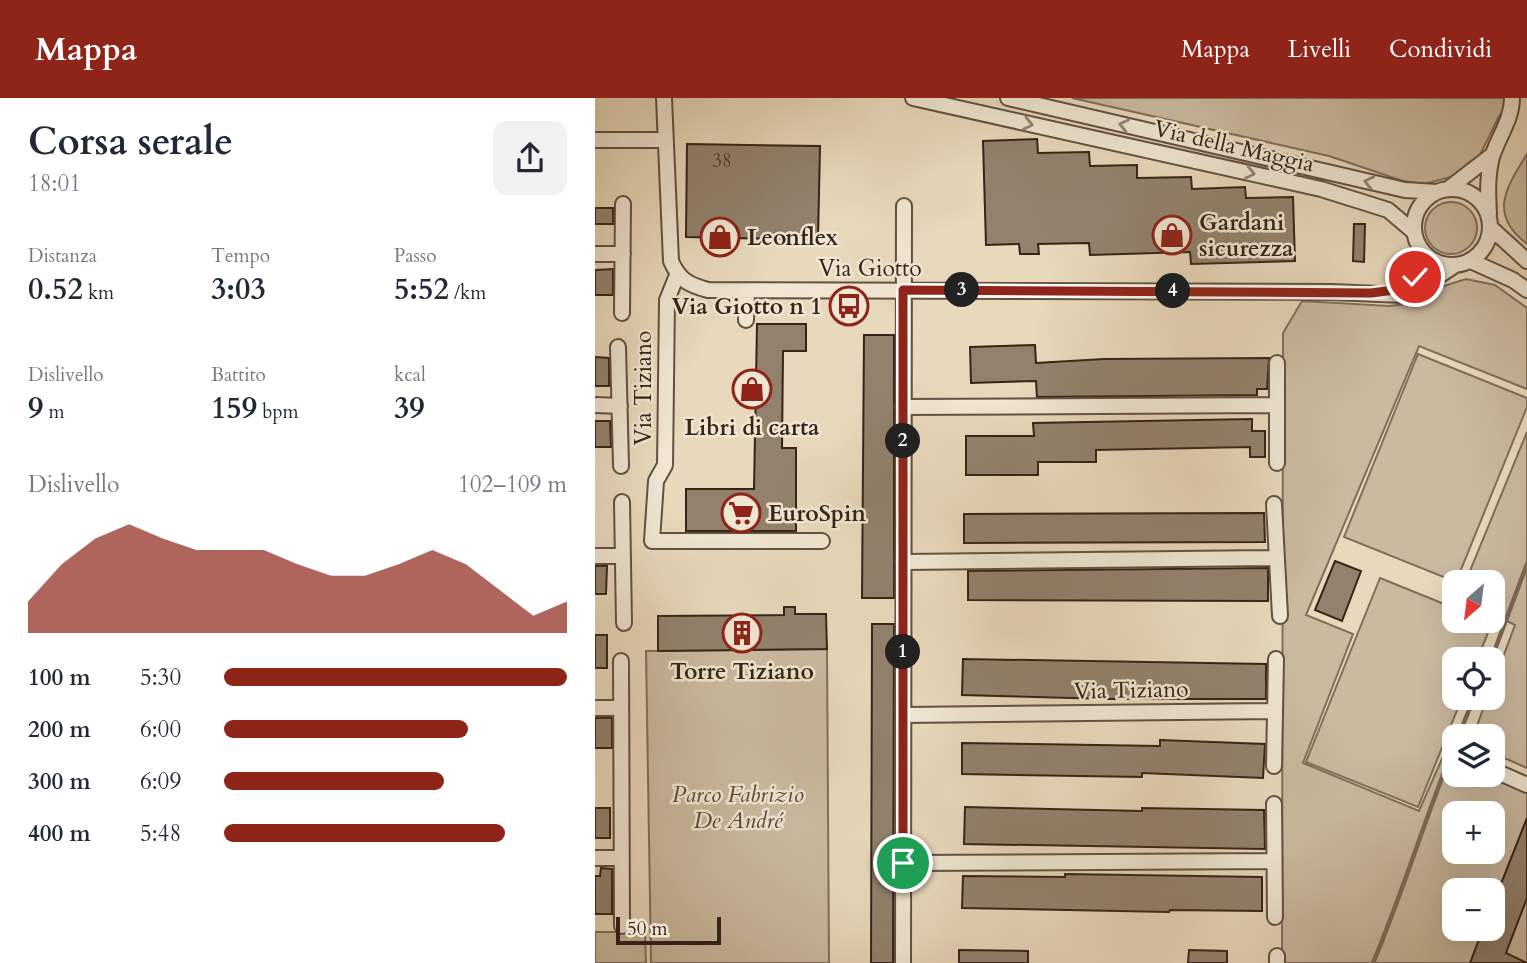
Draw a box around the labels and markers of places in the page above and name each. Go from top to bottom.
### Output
place label: Gardani sicurezza [1199,207,1294,264]
shop icon: Gardani sicurezza [1151,214,1193,256]
shop icon: Leonflex [699,216,741,258]
place label: Leonflex [747,222,839,253]
pin [1385,247,1445,307]
pin: 3 [945,272,979,308]
pin: 4 [1155,274,1191,308]
bus stop icon: Via Giotto n 1 [828,285,870,327]
place label: Via Giotto n 1 [671,291,822,322]
shop icon: Libri di carta [731,368,773,410]
place label: Libri di carta [684,412,820,443]
pin: 2 [885,424,921,458]
supermarket icon: EuroSpin [720,492,762,534]
place label: EuroSpin [768,498,866,529]
building icon: Torre Tiziano [721,612,763,654]
pin: 1 [885,634,921,670]
place label: Torre Tiziano [670,656,814,687]
pin [873,833,933,893]

